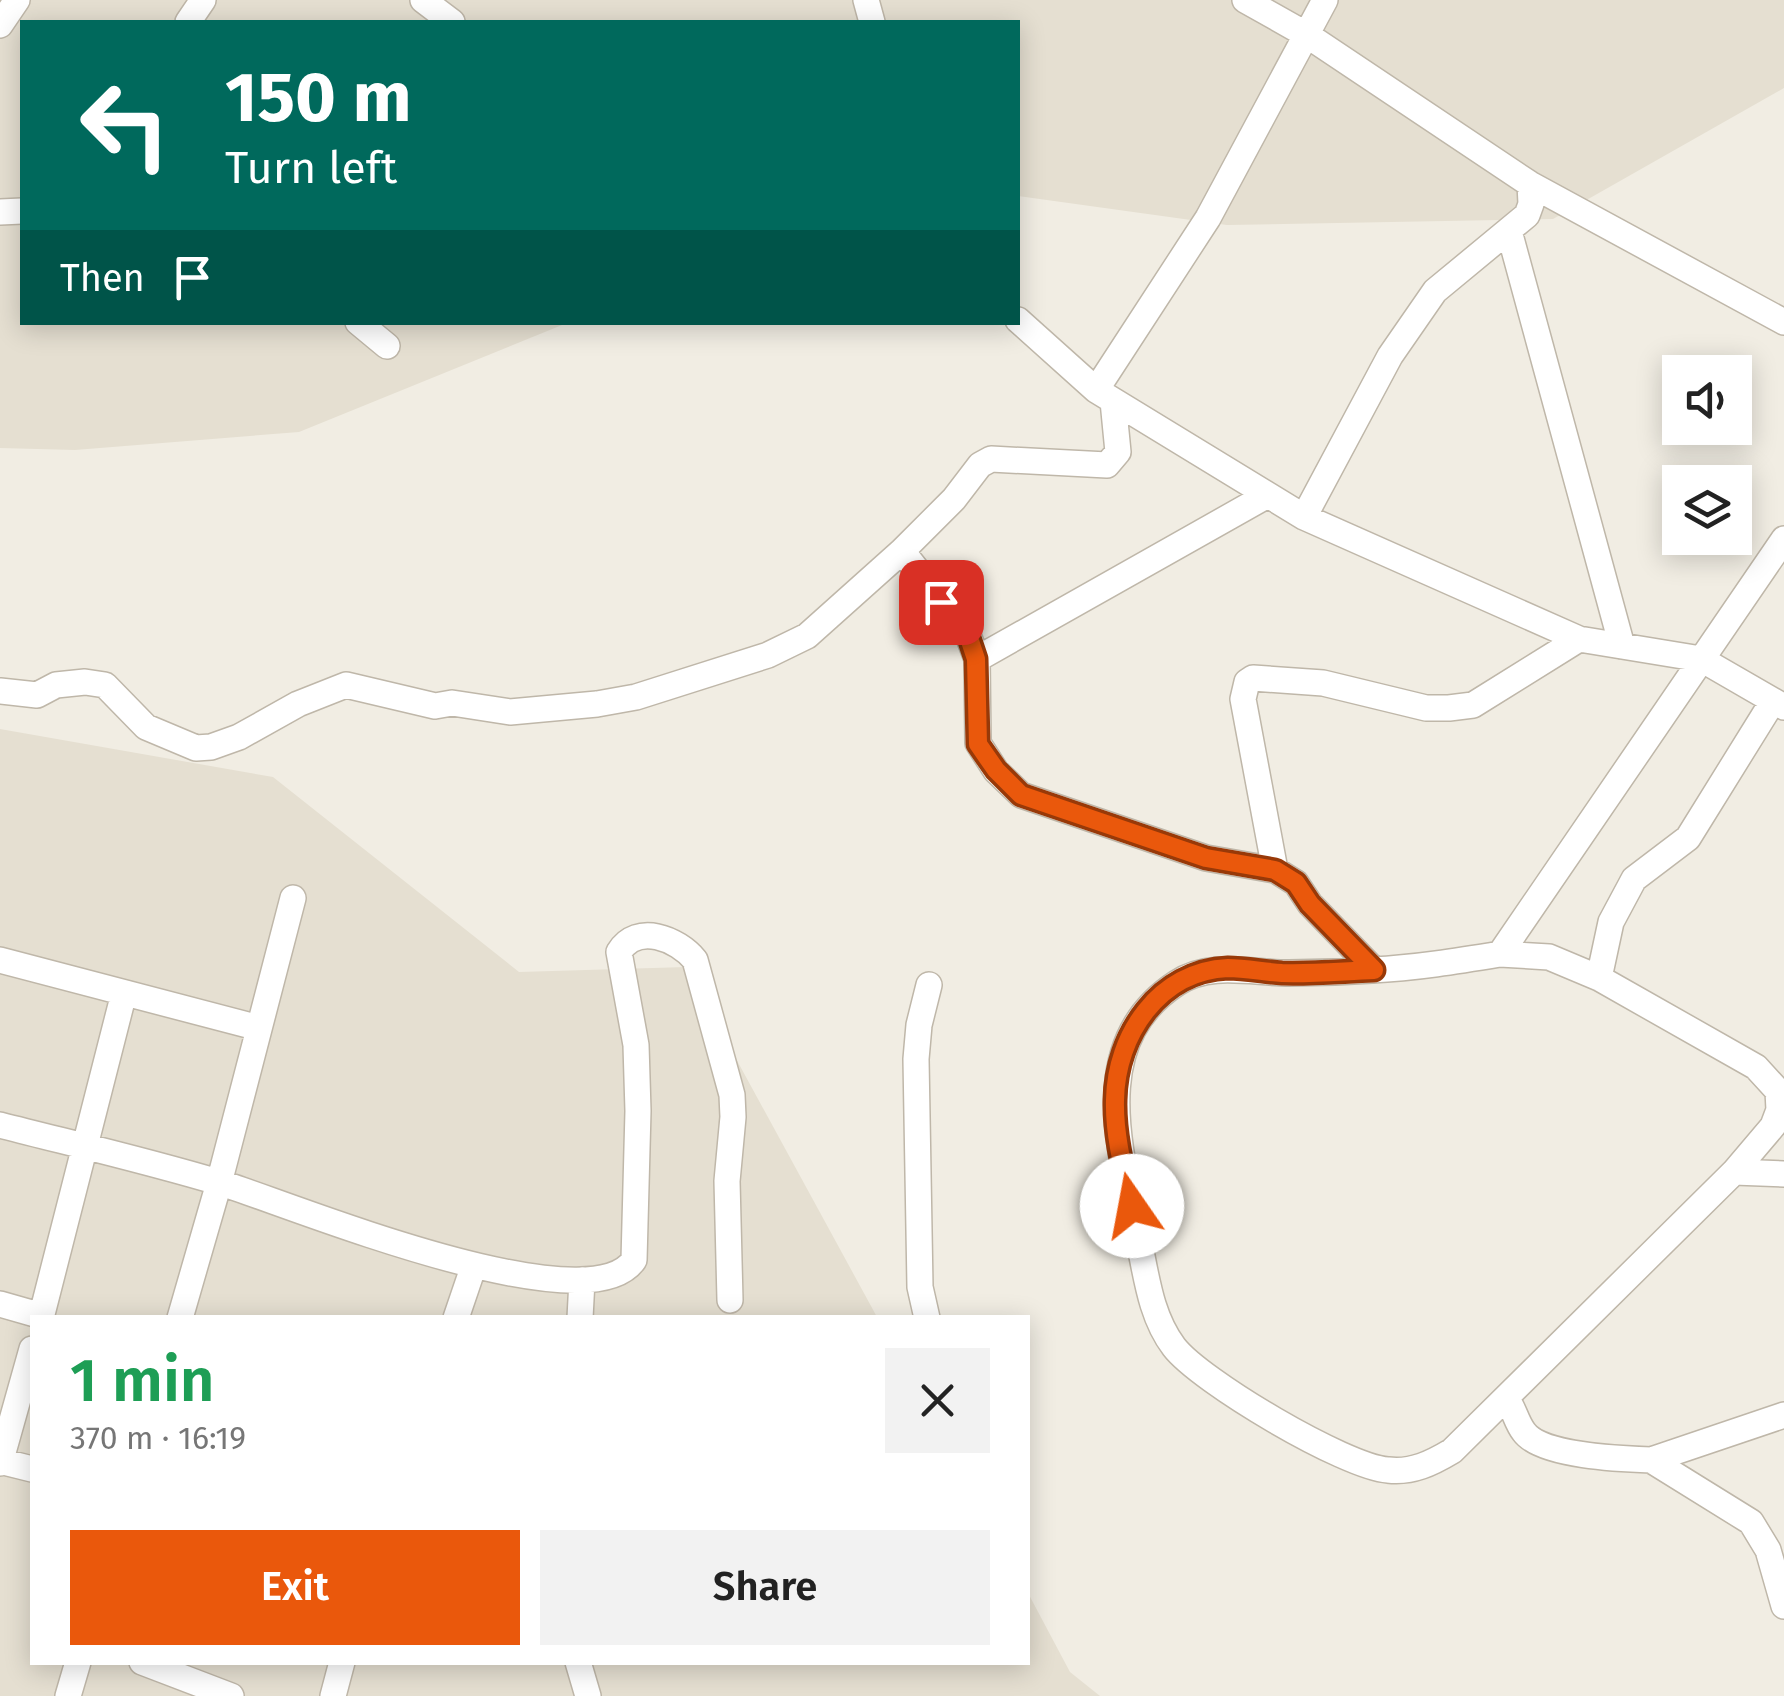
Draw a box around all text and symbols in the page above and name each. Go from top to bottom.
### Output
text: 150 m [225,56,412,140]
icon: left [60,60,190,190]
text: Turn left [225,141,397,195]
icon: arrive [165,250,220,305]
text: Then [60,255,145,301]
map controls [1662,355,1752,555]
button: sound [1662,355,1752,445]
button: layers [1662,465,1752,555]
pin [899,560,984,645]
icon: arrive [914,575,969,630]
position arrow [1080,1154,1184,1258]
text: 1 min [70,1345,215,1417]
button: close [885,1348,990,1453]
text: 370 m · 16:19 [70,1419,246,1457]
button: Exit [70,1530,520,1645]
button: Share [540,1530,990,1645]

